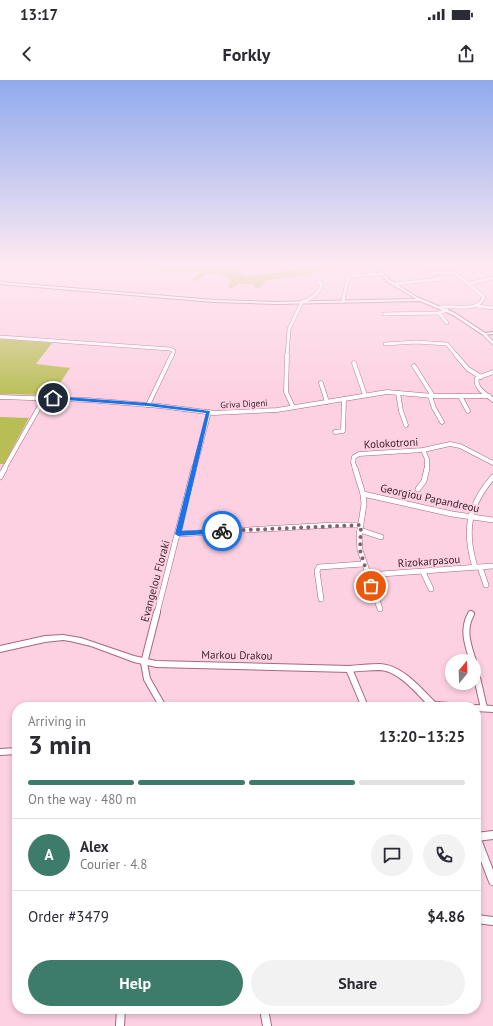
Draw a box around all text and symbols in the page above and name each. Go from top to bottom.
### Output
text: 13:17 [20,5,58,24]
icon: back [16,43,38,65]
text: Forkly [223,43,270,66]
icon: share [455,43,477,65]
pin [36,381,70,415]
icon: home [42,387,64,409]
street label: Griva Digeni [220,397,268,410]
street label: Kolokotroni [363,435,419,451]
street label: Georgiou Papandreou [379,481,481,515]
courier [202,511,242,551]
icon: bike [211,520,233,542]
street label: Evangelou Floraki [137,538,173,624]
street label: Rizokarpasou [397,552,461,570]
pin [354,569,388,603]
icon: bag [360,575,382,597]
street label: Markou Drakou [201,647,273,663]
north arrow [445,654,481,690]
map controls [445,654,481,690]
text: Arriving in [28,713,86,730]
text: 13:20–13:25 [379,727,465,746]
text: 3 min [28,728,91,761]
text: On the way · 480 m [28,791,136,808]
button: chat [371,834,413,876]
button: phone [423,834,465,876]
text: Alex [80,837,109,856]
text: A [44,845,54,864]
text: Courier · 4.8 [80,856,147,873]
text: Order #3479 [28,907,109,926]
text: $4.86 [427,907,465,926]
button: Help [28,960,243,1006]
button: Share [251,960,465,1006]

